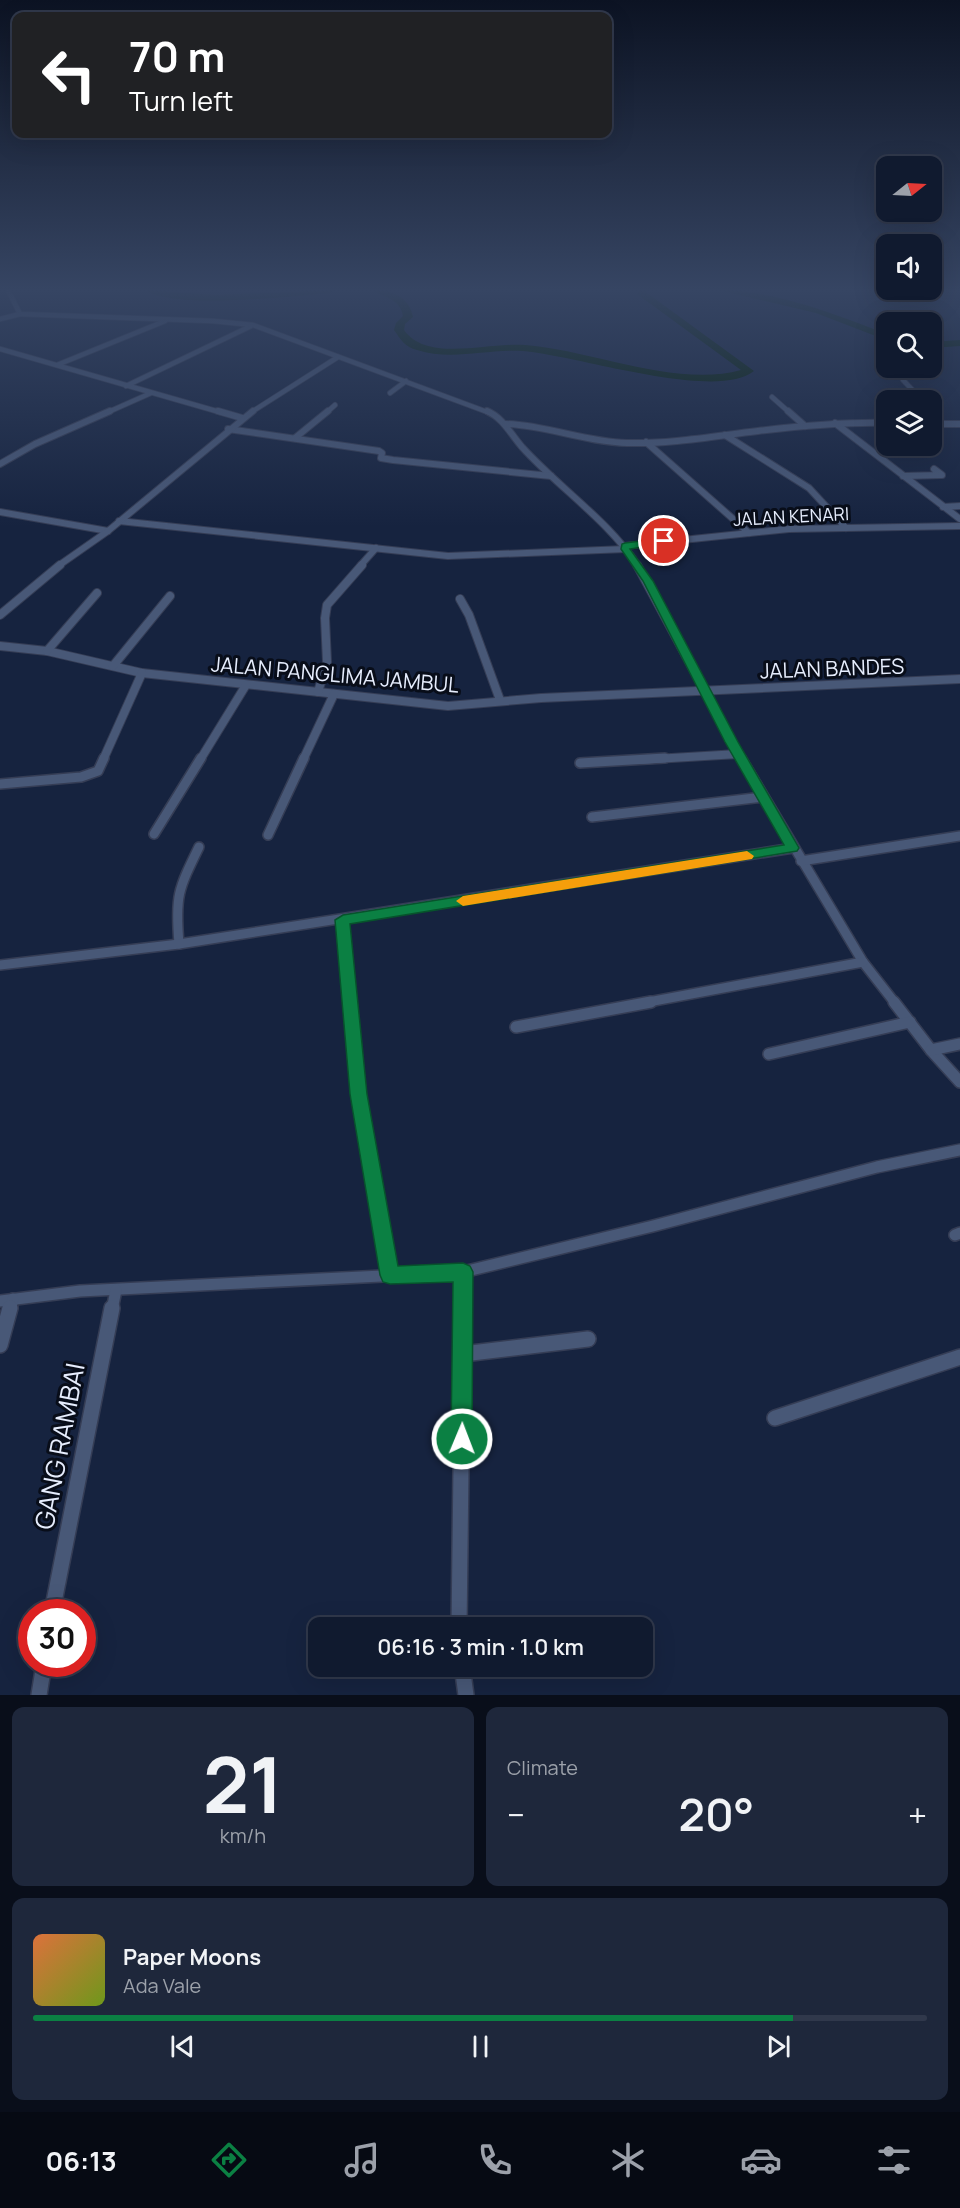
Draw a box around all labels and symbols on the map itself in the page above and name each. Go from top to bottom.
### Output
north arrow [876,156,942,222]
street label: JALAN KENARI [732,501,850,531]
pin [638,515,689,566]
street label: JALAN PANGLIMA JAMBUL [210,649,460,699]
street label: JALAN BANDES [759,651,905,685]
street label: GANG RAMBAI [25,1360,93,1532]
position arrow [430,1407,494,1471]
speed limit sign: 30 [18,1599,96,1677]

